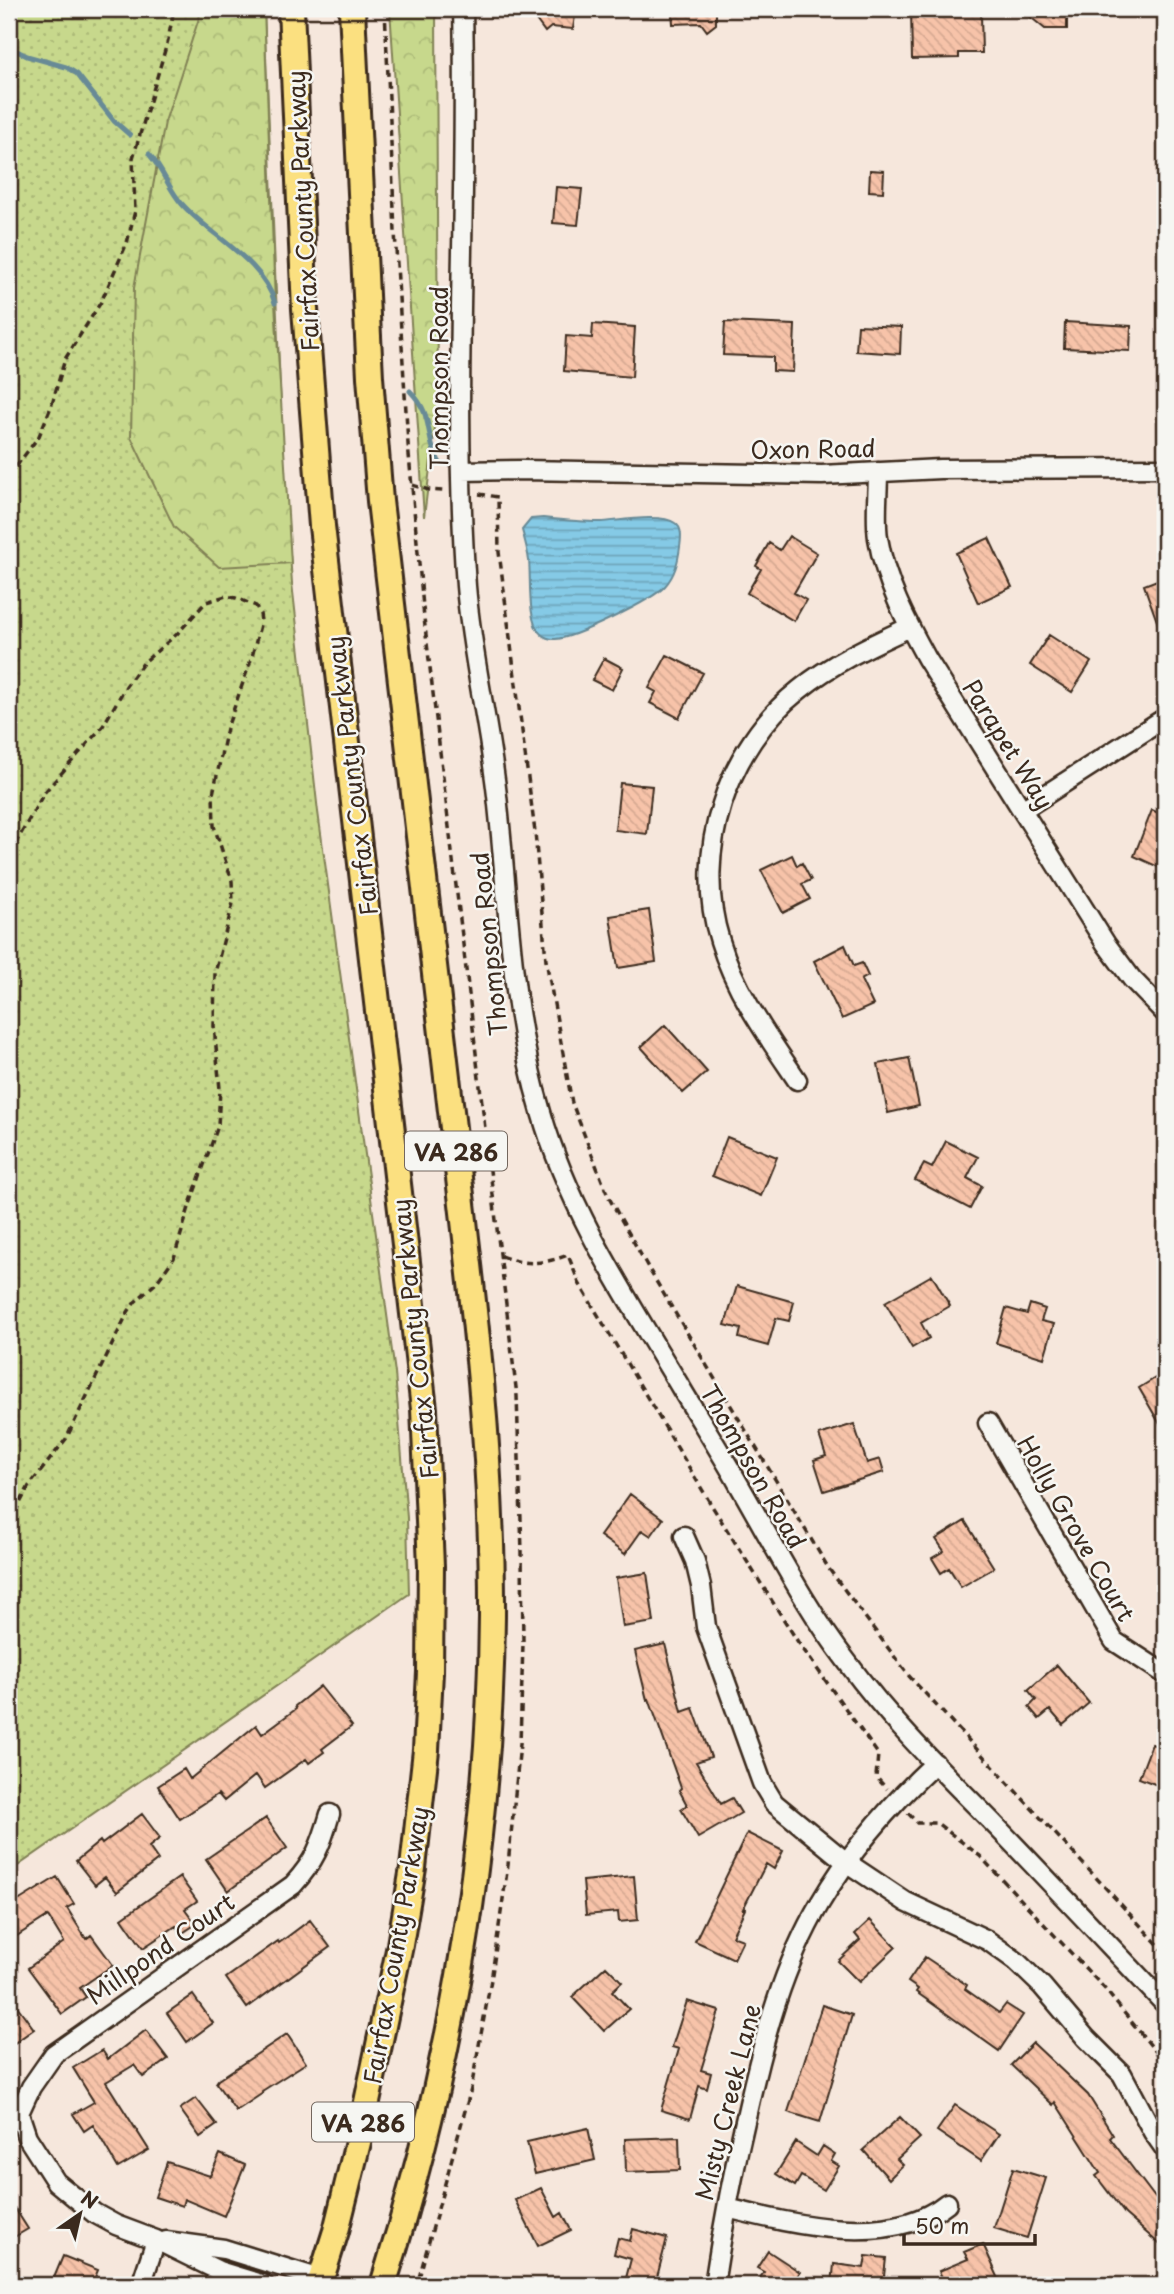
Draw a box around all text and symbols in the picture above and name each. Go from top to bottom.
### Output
street label: Fairfax County Parkway [277,70,327,352]
street label: Thompson Road [420,286,456,470]
street label: Oxon Road [750,429,876,467]
street label: Fairfax County Parkway [316,634,386,918]
street label: Parapet Way [955,672,1063,816]
street label: Thompson Road [460,850,516,1038]
road number: VA 286 [405,1132,507,1170]
street label: Fairfax County Parkway [381,1197,447,1481]
street label: Thompson Road [692,1377,816,1555]
street label: Holly Grove Court [1009,1428,1145,1628]
street label: Fairfax County Parkway [353,1803,437,2087]
street label: Millpond Court [79,1883,242,2013]
street label: Misty Creek Lane [685,2000,769,2204]
road number: VA 286 [312,2102,414,2142]
north arrow [46,2178,116,2248]
text: N [76,2183,104,2215]
scale bar [904,2203,1036,2247]
text: 50 m [915,2209,969,2241]

